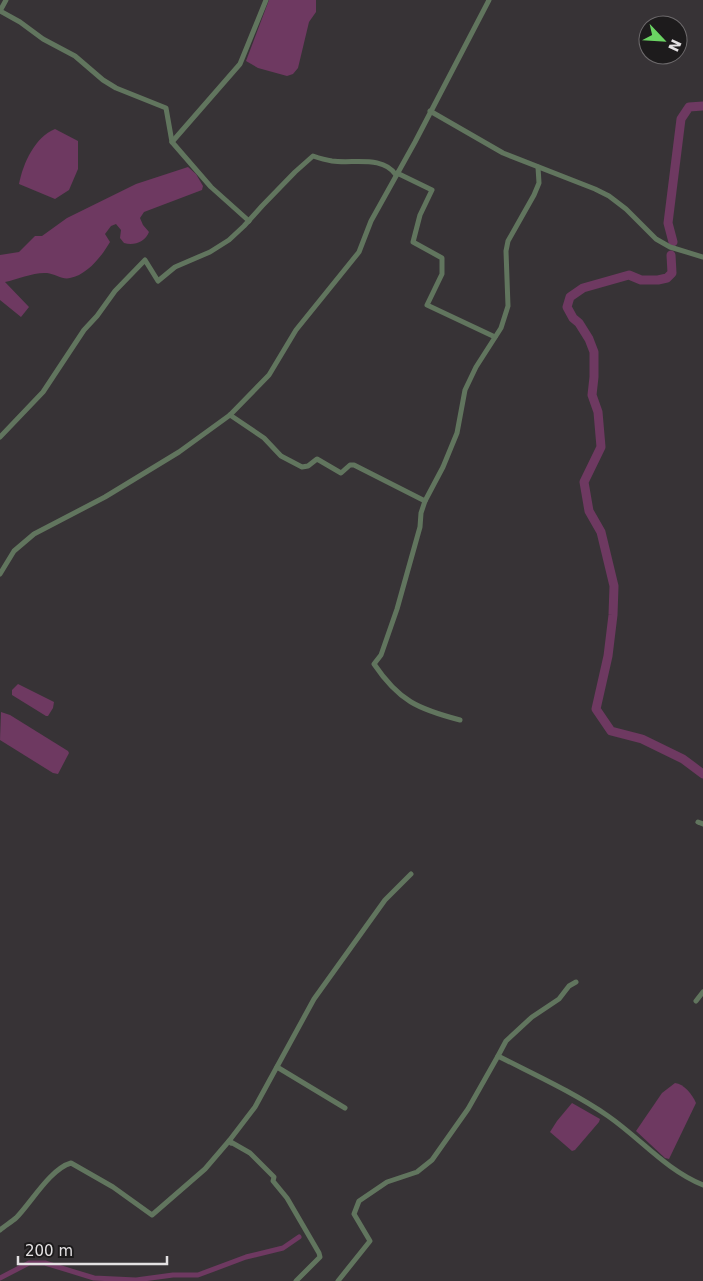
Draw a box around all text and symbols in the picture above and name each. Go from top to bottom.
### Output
north arrow [638,15,688,65]
text: N [665,37,685,54]
scale bar [18,1234,166,1266]
text: 200 m [25,1242,73,1260]

